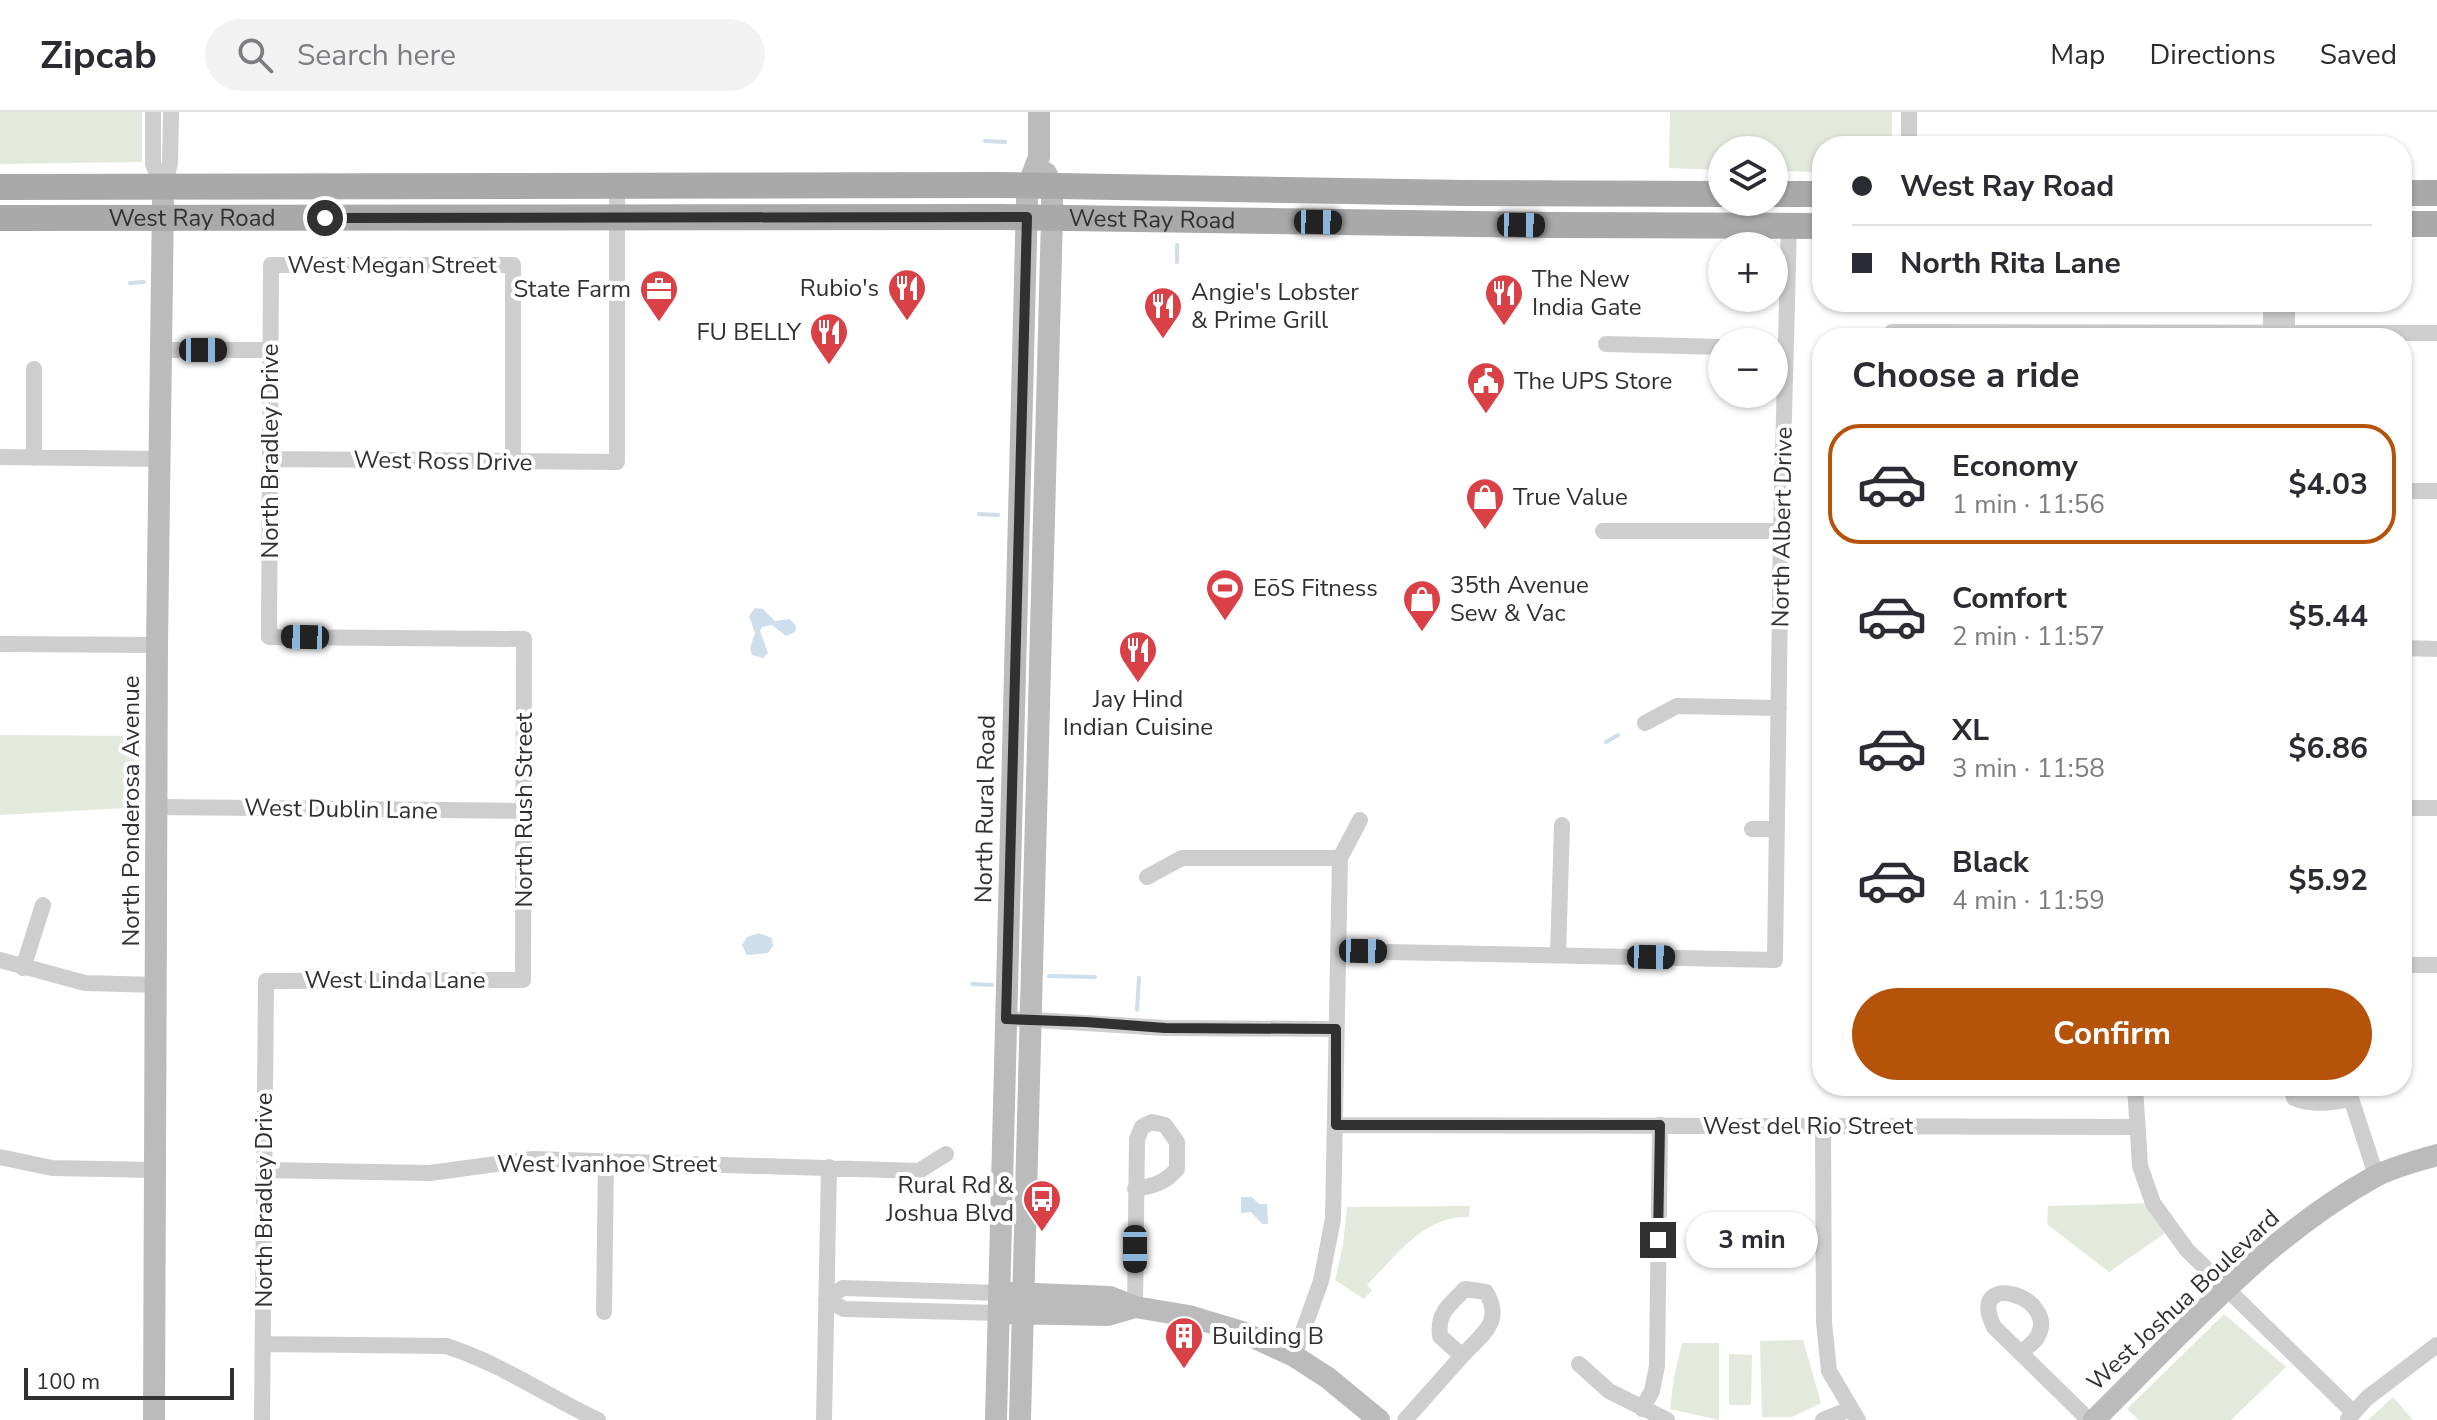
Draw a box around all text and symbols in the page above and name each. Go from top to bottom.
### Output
search box [205,19,765,91]
text: Zipcab [40,30,157,81]
icon: search [233,33,277,77]
text: Search here [297,35,456,76]
text: Map [2050,36,2105,74]
text: Directions [2149,36,2276,74]
text: Saved [2320,36,2397,74]
map controls [1708,136,1788,408]
button: layers [1708,136,1788,216]
text: West Ray Road [1900,166,2114,207]
route start [307,200,343,236]
street label: West Ray Road [109,202,275,234]
street label: West Ray Road [1068,202,1236,236]
car [1294,210,1342,234]
car [1497,213,1545,237]
button: + [1708,232,1788,312]
text: North Rita Lane [1900,243,2121,284]
street label: West Megan Street [287,249,497,281]
place label: The New India Gate [1532,263,1641,323]
restaurant icon: Rubio's [886,267,928,322]
office icon: State Farm [638,268,680,323]
place label: Rubio's [800,272,879,304]
restaurant icon: The New India Gate [1483,272,1525,327]
place label: State Farm [513,273,631,305]
place label: Angie's Lobster & Prime Grill [1191,276,1359,336]
restaurant icon: Angie's Lobster & Prime Grill [1142,285,1184,340]
restaurant icon: FU BELLY [808,311,850,366]
place label: FU BELLY [696,316,802,348]
button: − [1708,328,1788,408]
car [179,338,227,362]
street label: North Bradley Drive [254,344,286,558]
text: Choose a ride [1852,351,2080,400]
public building icon: The UPS Store [1465,360,1507,415]
place label: The UPS Store [1514,365,1672,397]
street label: North Albert Drive [1764,426,1800,628]
street label: West Ross Drive [353,443,533,479]
text: Economy [1952,446,2078,487]
icon: car [1856,448,1928,520]
text: $4.03 [2289,464,2368,505]
shop icon: True Value [1464,476,1506,531]
place label: True Value [1513,481,1628,513]
text: 1 min · 11:56 [1952,487,2105,522]
sports icon: EōS Fitness [1204,567,1246,622]
place label: 35th Avenue Sew & Vac [1450,569,1589,629]
place label: EōS Fitness [1253,572,1378,604]
shop icon: 35th Avenue Sew & Vac [1401,578,1443,633]
text: Comfort [1952,578,2067,619]
icon: car [1856,580,1928,652]
text: $5.44 [2289,596,2368,637]
text: 2 min · 11:57 [1952,619,2105,654]
car [281,625,329,649]
restaurant icon: Jay Hind Indian Cuisine [1117,629,1159,684]
street label: North Ponderosa Avenue [115,676,147,946]
place label: Jay Hind Indian Cuisine [1063,683,1213,743]
text: XL [1952,710,1989,751]
street label: North Rush Street [508,712,540,907]
icon: car [1856,712,1928,784]
street label: North Rural Road [967,715,1003,903]
text: $6.86 [2289,728,2368,769]
text: 3 min · 11:58 [1952,751,2105,786]
street label: West Dublin Lane [244,791,438,827]
text: Black [1952,842,2029,883]
icon: car [1856,844,1928,916]
text: $5.92 [2289,860,2368,901]
text: 4 min · 11:59 [1952,883,2105,918]
car [1339,939,1387,963]
car [1627,945,1675,969]
street label: West Linda Lane [304,964,486,996]
button: Confirm [1852,988,2372,1080]
street label: North Bradley Drive [248,1093,280,1307]
street label: West del Rio Street [1703,1110,1914,1142]
street label: West Ivanhoe Street [497,1148,717,1180]
place label: Rural Rd & Joshua Blvd [885,1169,1014,1229]
bus stop icon: Rural Rd & Joshua Blvd [1021,1178,1063,1233]
street label: West Joshua Boulevard [2080,1202,2286,1398]
callout: 3 min [1686,1212,1818,1268]
route end [1640,1222,1676,1258]
text: 3 min [1718,1222,1786,1257]
car [1123,1225,1147,1273]
building icon: Building B [1163,1315,1205,1370]
place label: Building B [1212,1320,1324,1352]
scale bar [24,1364,234,1400]
text: 100 m [36,1367,100,1397]

